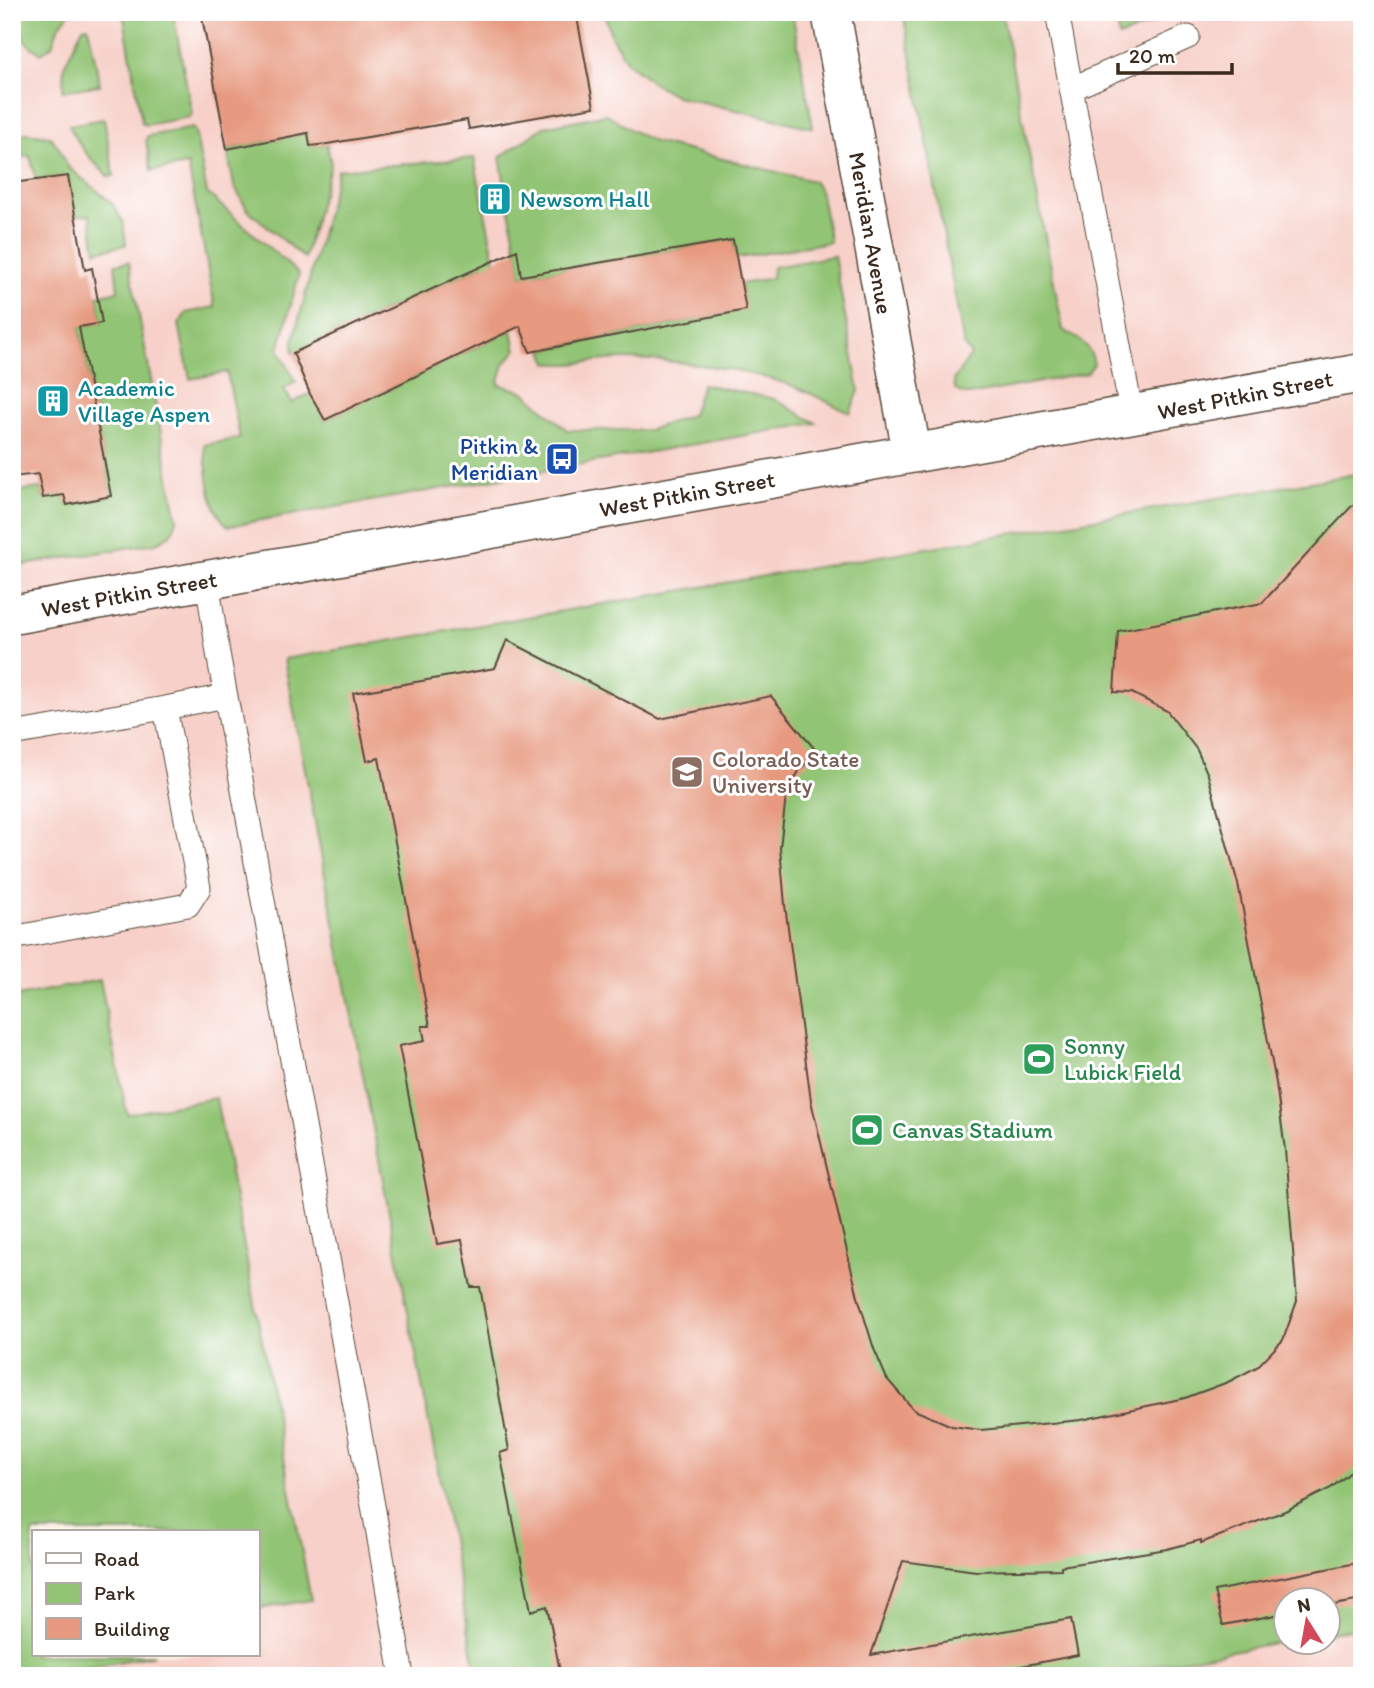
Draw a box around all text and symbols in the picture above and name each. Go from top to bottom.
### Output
scale bar [1118,32,1232,76]
text: 20 m [1129,43,1176,68]
street label: Meridian Avenue [843,150,899,316]
building icon: Newsom Hall [476,180,514,218]
place label: Newsom Hall [520,185,650,213]
street label: West Pitkin Street [1155,364,1335,426]
place label: Academic Village Aspen [78,374,210,428]
building icon: Academic Village Aspen [34,382,72,420]
place label: Pitkin & Meridian [451,432,538,486]
bus stop icon: Pitkin & Meridian [543,440,581,478]
street label: West Pitkin Street [597,465,777,523]
street label: West Pitkin Street [39,565,219,623]
place label: Colorado State University [712,745,859,799]
school or university icon: Colorado State University [668,753,706,791]
place label: Sonny Lubick Field [1064,1032,1181,1086]
sports icon: Sonny Lubick Field [1020,1040,1058,1078]
sports icon: Canvas Stadium [848,1111,886,1149]
place label: Canvas Stadium [892,1116,1053,1144]
legend [32,1530,259,1656]
text: Road [94,1546,140,1571]
text: Park [94,1580,136,1605]
north arrow [1272,1586,1342,1656]
text: N [1295,1592,1312,1617]
text: Building [94,1616,170,1641]

